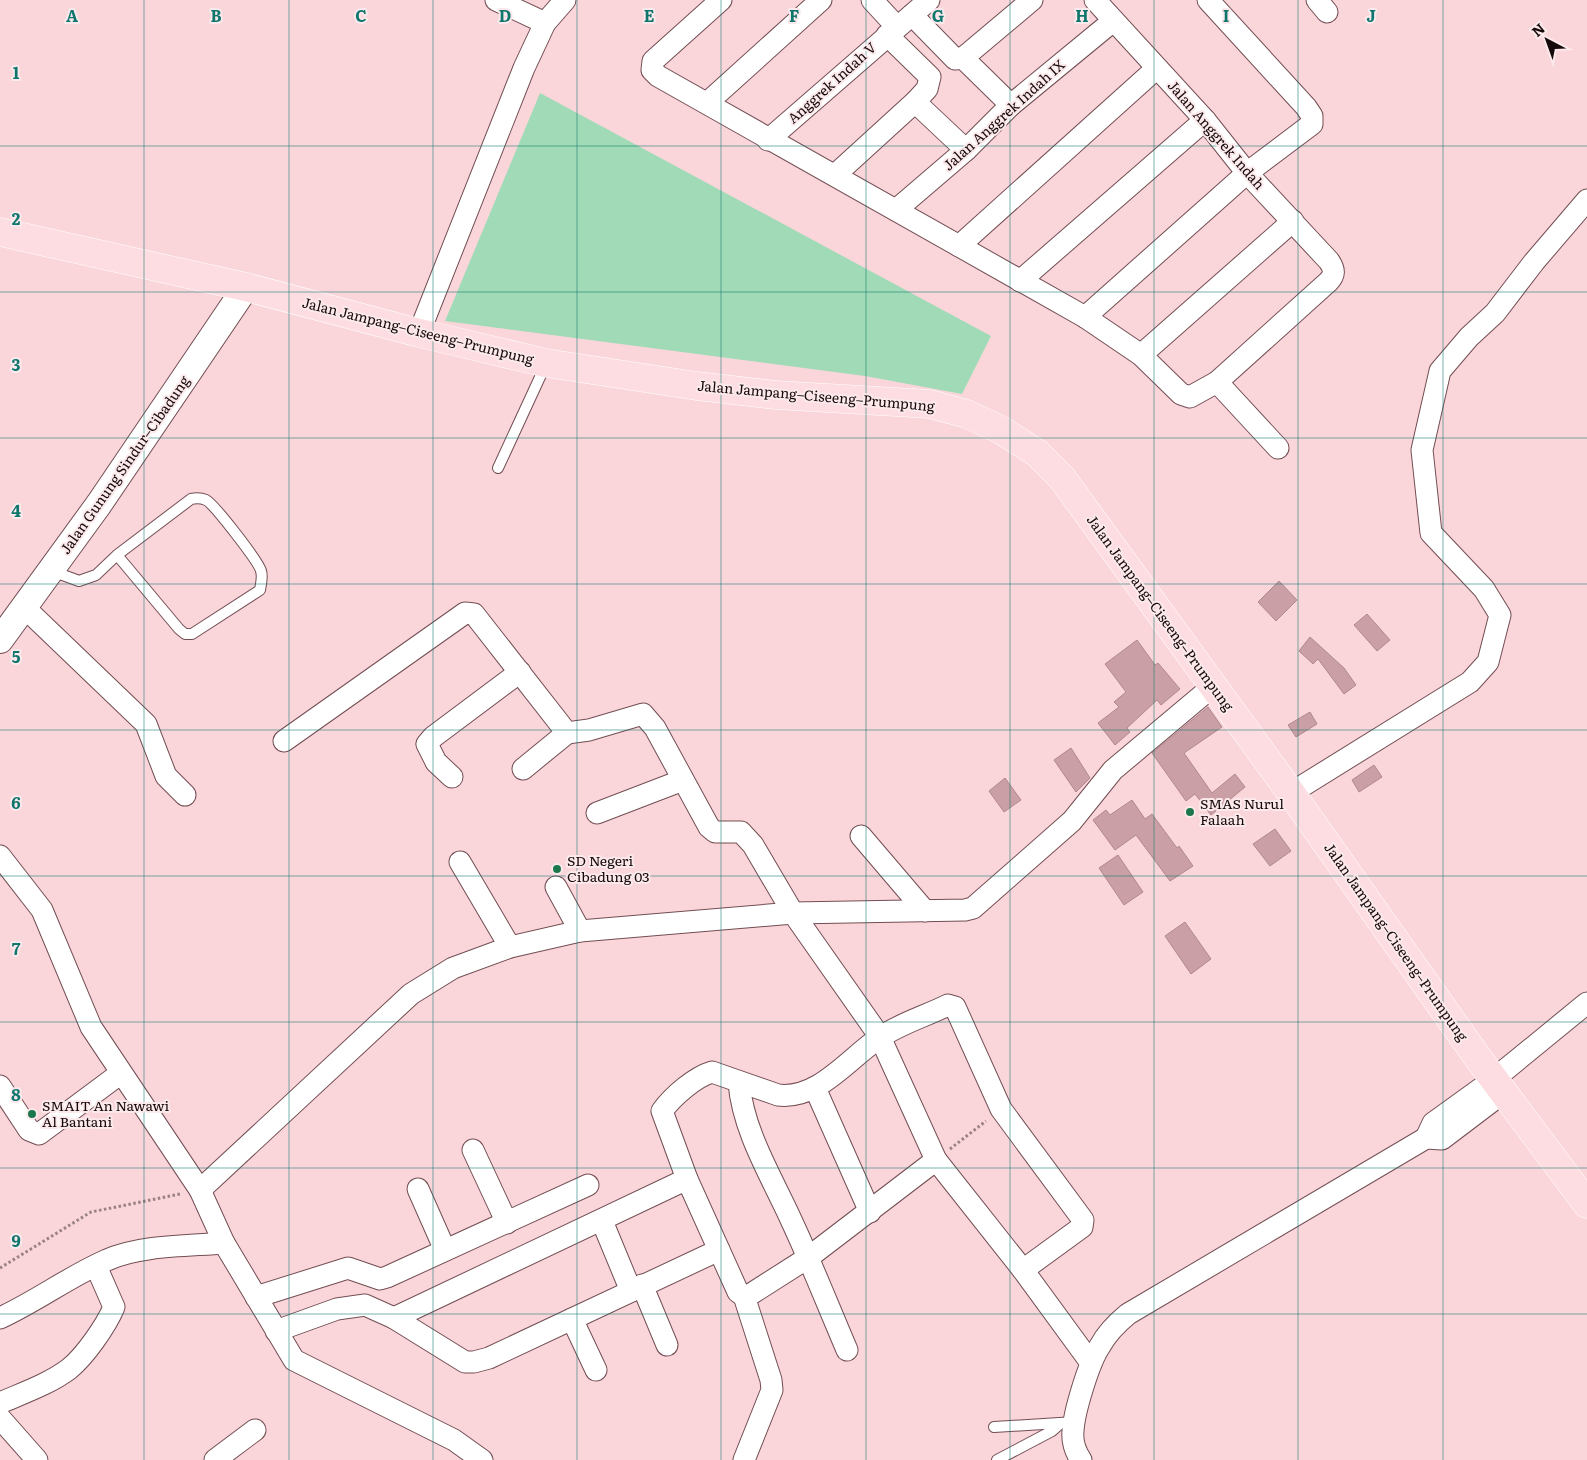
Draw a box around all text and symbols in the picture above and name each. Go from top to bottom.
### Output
text: A [66,3,78,27]
text: B [210,3,222,27]
text: C [355,3,367,27]
text: D [499,3,511,27]
text: E [644,3,655,27]
text: F [789,3,799,27]
text: G [932,3,944,27]
text: H [1075,3,1089,27]
text: I [1223,3,1229,27]
text: J [1366,3,1376,27]
north arrow [1522,15,1572,65]
text: N [1527,18,1549,41]
street label: Anggrek Indah V [783,37,881,128]
street label: Jalan Anggrek Indah IX [938,54,1069,174]
text: 1 [13,60,20,84]
street label: Jalan Anggrek Indah [1164,75,1270,193]
text: 2 [12,206,21,230]
street label: Jalan Jampang–Ciseeng–Prumpung [300,292,536,369]
text: 3 [12,352,21,376]
street label: Jalan Gunung Sindur–Cibadung [55,371,194,558]
street label: Jalan Jampang–Ciseeng–Prumpung [697,375,936,415]
text: 4 [11,498,21,522]
street label: Jalan Jampang–Ciseeng–Prumpung [1083,510,1239,715]
text: 5 [12,644,21,668]
text: 6 [11,790,21,814]
place label: SMAS Nurul Falaah [1200,793,1284,829]
marker: SMAS Nurul Falaah [1184,806,1196,818]
street label: Jalan Jampang–Ciseeng–Prumpung [1320,838,1473,1045]
place label: SD Negeri Cibadung 03 [567,850,650,886]
marker: SD Negeri Cibadung 03 [551,863,563,875]
text: 7 [12,936,21,960]
text: 8 [11,1082,21,1106]
place label: SMAIT An Nawawi Al Bantani [42,1095,169,1131]
marker: SMAIT An Nawawi Al Bantani [26,1108,38,1120]
text: 9 [11,1228,21,1252]

